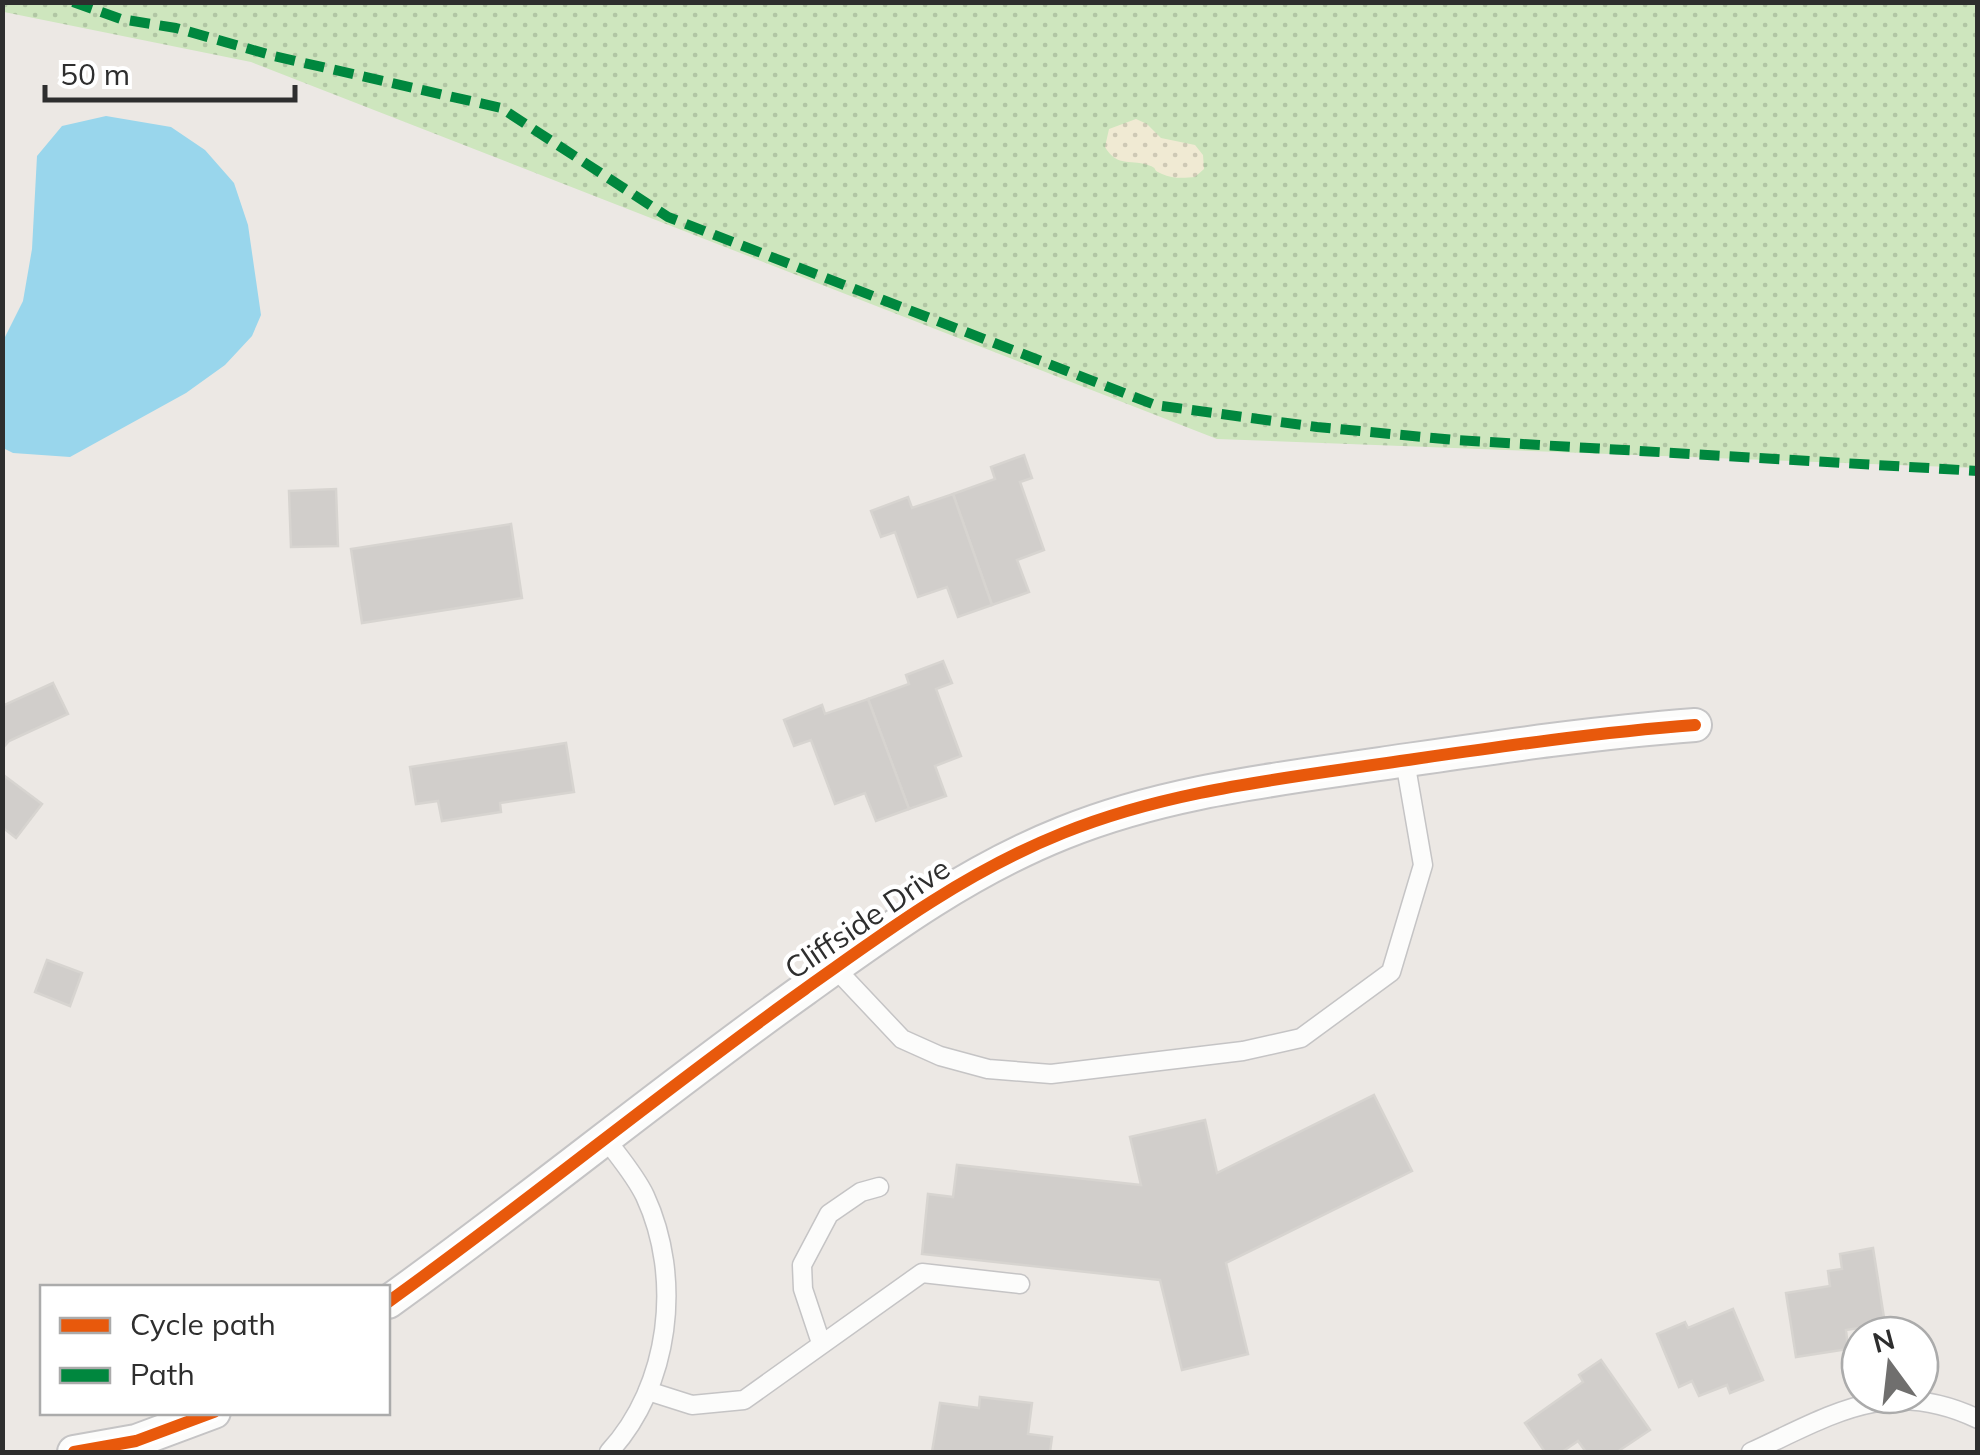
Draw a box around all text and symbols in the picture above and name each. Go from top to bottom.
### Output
scale bar [45,40,295,102]
text: 50 m [60,55,130,93]
street label: Cliffside Drive [777,849,957,987]
legend [40,1285,390,1415]
text: Cycle path [130,1305,276,1343]
north arrow [1840,1315,1940,1415]
text: N [1869,1321,1898,1360]
text: Path [130,1355,195,1393]

